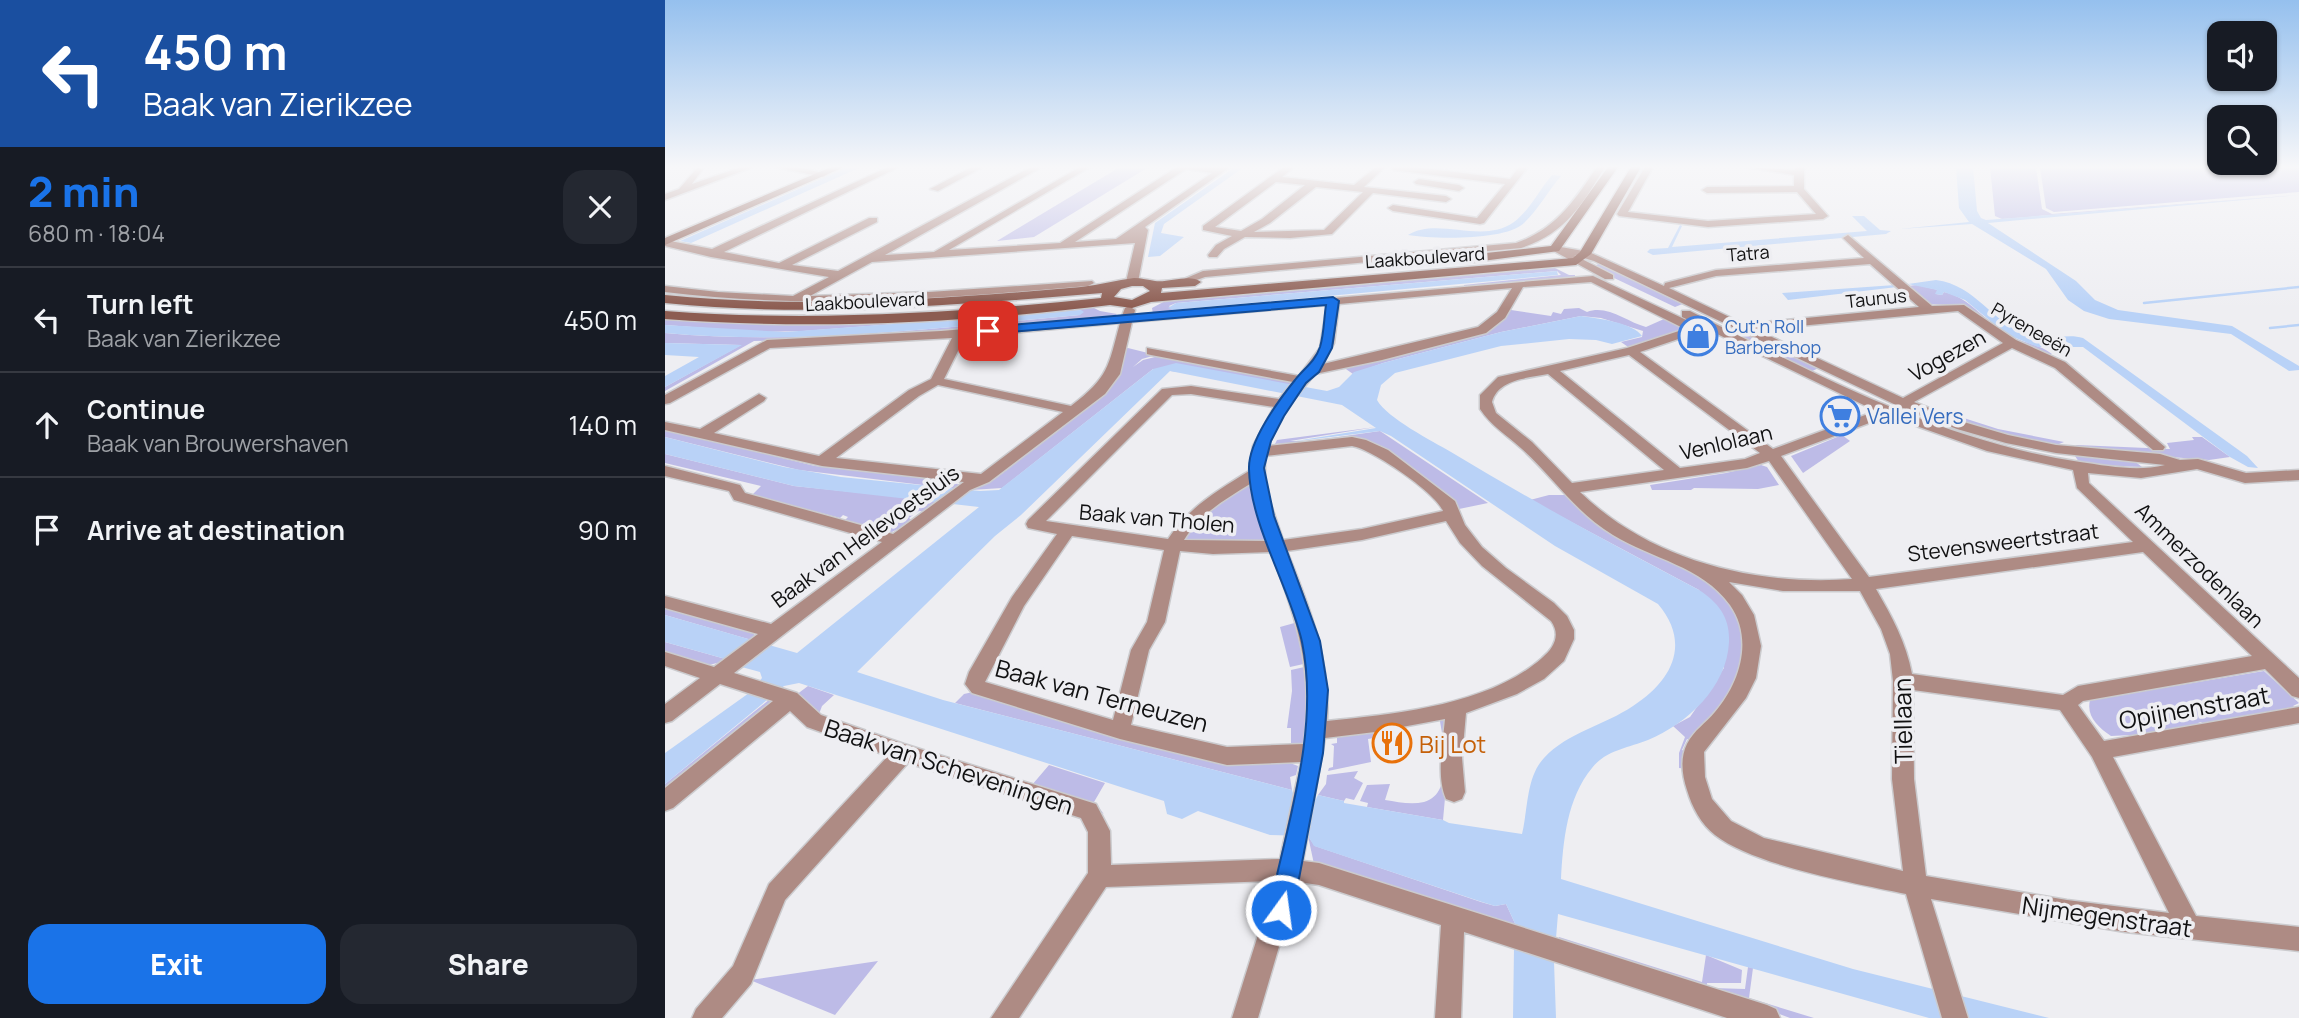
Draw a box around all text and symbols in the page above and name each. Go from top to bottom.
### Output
text: 450 m [143,18,288,85]
map controls [2207,21,2277,175]
button: sound [2207,21,2277,91]
icon: left [28,28,119,119]
text: Baak van Zierikzee [143,82,413,126]
button: search [2207,105,2277,175]
text: 2 min [28,162,139,220]
button: close [563,170,637,244]
text: 680 m · 18:04 [28,217,165,249]
street label: Tatra [1726,239,1770,267]
street label: Laakboulevard [1364,241,1486,273]
street label: Taunus [1844,283,1908,313]
text: Turn left [87,286,194,322]
street label: Laakboulevard [804,286,926,316]
street label: Pyreneeën [1987,296,2077,362]
icon: left [28,301,66,339]
pin [958,301,1018,361]
text: 450 m [564,302,637,338]
icon: arrive [969,312,1007,350]
place label: Cut'n Roll Barbershop [1725,314,1821,359]
shop icon: Cut'n Roll Barbershop [1677,315,1719,357]
text: Baak van Zierikzee [87,322,281,354]
street label: Vogezen [1904,323,1990,387]
text: Continue [87,391,205,427]
supermarket icon: Vallei Vers [1819,395,1861,437]
place label: Vallei Vers [1867,402,1963,430]
icon: ahead [28,406,66,444]
text: 140 m [568,407,637,443]
street label: Venlolaan [1677,418,1775,466]
text: Baak van Brouwershaven [87,427,349,459]
street label: Baak van Hellevoetsluis [766,458,964,614]
street label: Ammerzodenlaan [2129,496,2271,634]
street label: Baak van Tholen [1078,497,1236,539]
icon: arrive [28,511,66,549]
text: Arrive at destination [87,512,345,548]
text: 90 m [578,512,637,548]
street label: Stevensweertstraat [1906,516,2100,568]
street label: Baak van Terneuzen [992,651,1212,739]
street label: Tiellaan [1885,678,1919,764]
street label: Opijnenstraat [2116,678,2272,736]
street label: Baak van Scheveningen [821,710,1077,822]
restaurant icon: Bij Lot [1371,722,1413,764]
place label: Bij Lot [1419,727,1486,760]
position arrow [1244,873,1318,947]
street label: Nijmegenstraat [2020,888,2194,944]
button: Exit [28,924,326,1004]
button: Share [340,924,637,1004]

